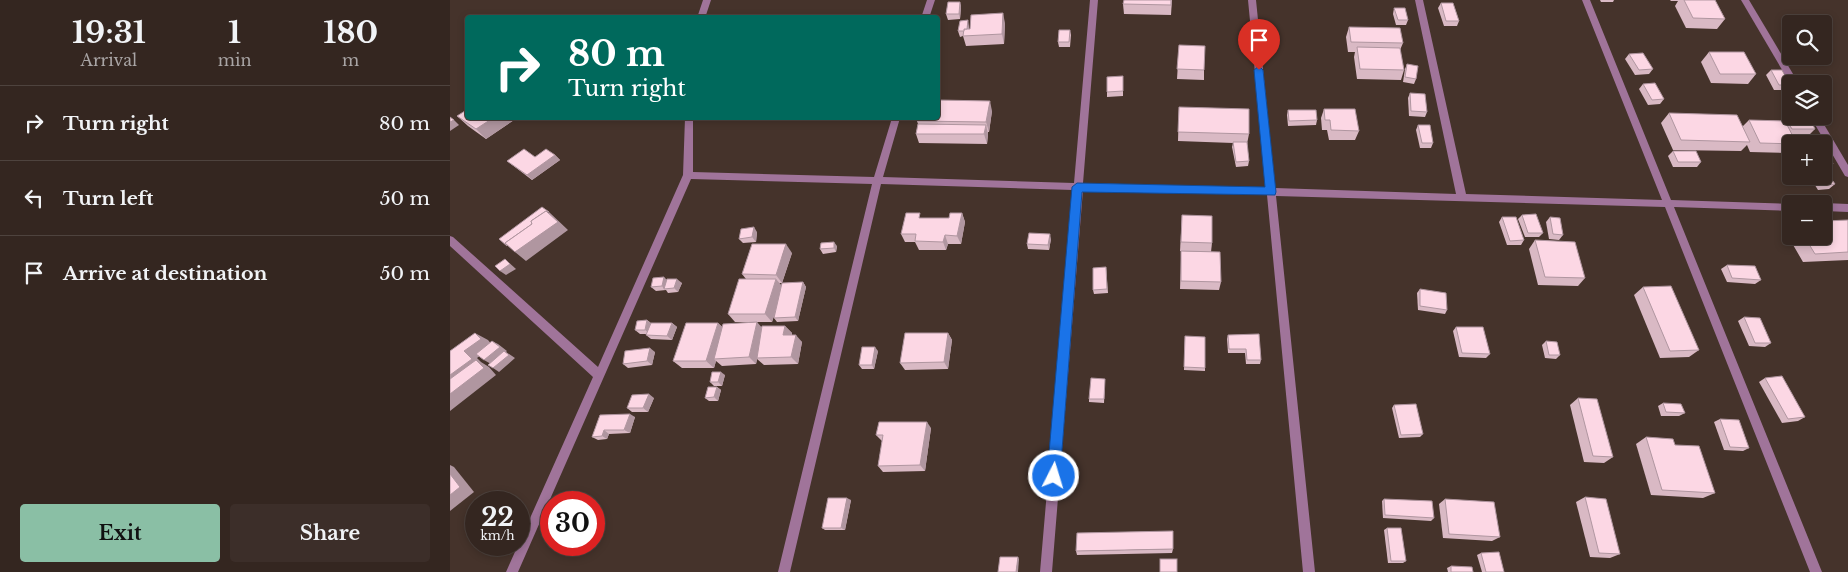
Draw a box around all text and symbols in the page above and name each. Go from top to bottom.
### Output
text: 19:31 [72,14,146,51]
text: 1 [228,14,241,51]
text: 180 [323,14,378,51]
map controls [1782,15,1832,245]
button: search [1782,15,1832,65]
pin [1238,19,1280,70]
icon: arrive [1245,26,1273,54]
text: 80 m [568,32,665,75]
icon: right [485,35,550,100]
text: Arrival [81,50,137,70]
text: min [218,50,251,70]
text: m [342,50,359,70]
text: Turn right [568,75,686,102]
button: layers [1782,75,1832,125]
icon: right [20,109,48,137]
text: Turn right [63,112,169,135]
text: 80 m [379,112,430,135]
button: + [1782,135,1832,185]
icon: left [20,184,48,212]
text: Turn left [63,187,154,210]
text: 50 m [380,187,430,210]
button: − [1782,195,1832,245]
icon: arrive [20,259,48,287]
text: Arrive at destination [63,262,267,285]
text: 50 m [380,262,430,285]
position arrow [1027,449,1079,501]
speed limit sign: 30 [540,491,605,556]
text: 22 [481,502,514,533]
button: Exit [20,504,220,562]
button: Share [230,504,430,562]
text: km/h [480,528,515,543]

